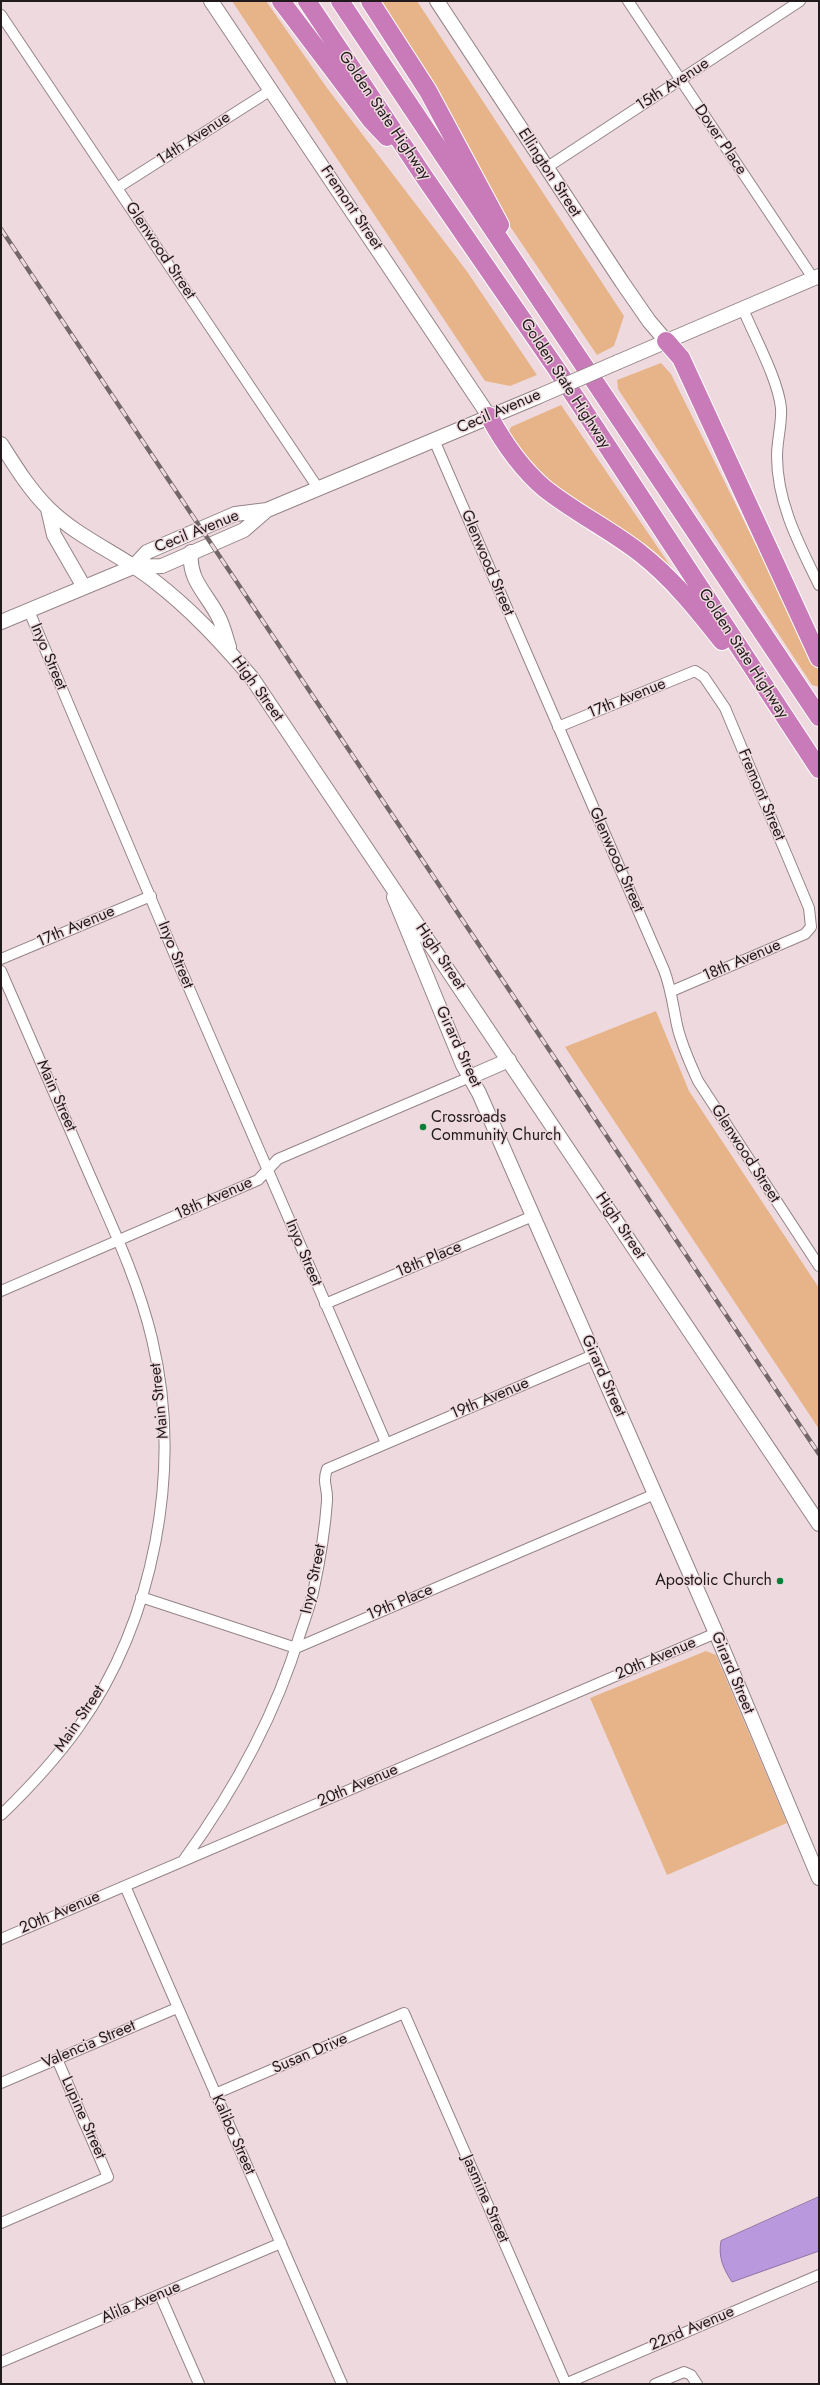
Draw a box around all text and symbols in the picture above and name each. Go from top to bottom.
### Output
street label: Golden State Highway [334,48,434,184]
street label: 15th Avenue [633,54,713,116]
street label: Dover Place [689,101,751,179]
street label: 14th Avenue [154,108,234,170]
street label: Ellington Street [513,125,585,221]
street label: Fremont Street [316,162,386,254]
street label: Glenwood Street [120,199,200,303]
street label: Golden State Highway [516,315,614,453]
street label: Cecil Avenue [454,386,544,438]
street label: Cecil Avenue [152,506,242,558]
street label: Glenwood Street [456,507,518,619]
street label: Golden State Highway [694,585,792,723]
street label: Inyo Street [25,621,71,693]
street label: High Street [227,653,287,725]
street label: 17th Avenue [585,675,669,723]
street label: Fremont Street [733,746,789,844]
street label: Glenwood Street [584,805,648,915]
street label: 17th Avenue [34,902,118,952]
street label: Inyo Street [153,919,197,991]
street label: High Street [411,920,469,994]
street label: 18th Avenue [700,936,784,986]
street label: Girard Street [431,1003,485,1091]
street label: Main Street [32,1057,80,1135]
street label: Glenwood Street [706,1101,784,1207]
place label: Crossroads Community Church [431,1108,561,1146]
marker: Crossroads Community Church [418,1122,428,1132]
street label: 18th Avenue [172,1173,256,1225]
street label: High Street [591,1189,649,1263]
street label: Inyo Street [280,1217,326,1289]
street label: 18th Place [393,1238,465,1282]
street label: Girard Street [576,1332,630,1420]
street label: Main Street [146,1362,174,1440]
street label: 19th Avenue [448,1374,532,1424]
street label: Inyo Street [297,1542,331,1616]
place label: Apostolic Church [655,1571,772,1591]
marker: Apostolic Church [775,1576,785,1586]
street label: 19th Place [364,1581,436,1625]
street label: Girard Street [706,1629,758,1717]
street label: 20th Avenue [613,1633,699,1685]
street label: Main Street [51,1682,109,1756]
street label: 20th Avenue [315,1760,401,1812]
street label: 20th Avenue [17,1887,103,1939]
street label: Valencia Street [39,2017,139,2073]
street label: Susan Drive [269,2030,351,2078]
street label: Lupine Street [56,2074,110,2162]
street label: Kalibo Street [207,2092,259,2178]
street label: Jasmine Street [457,2152,513,2246]
street label: Alila Avenue [98,2278,184,2328]
street label: 22nd Avenue [647,2303,737,2355]

